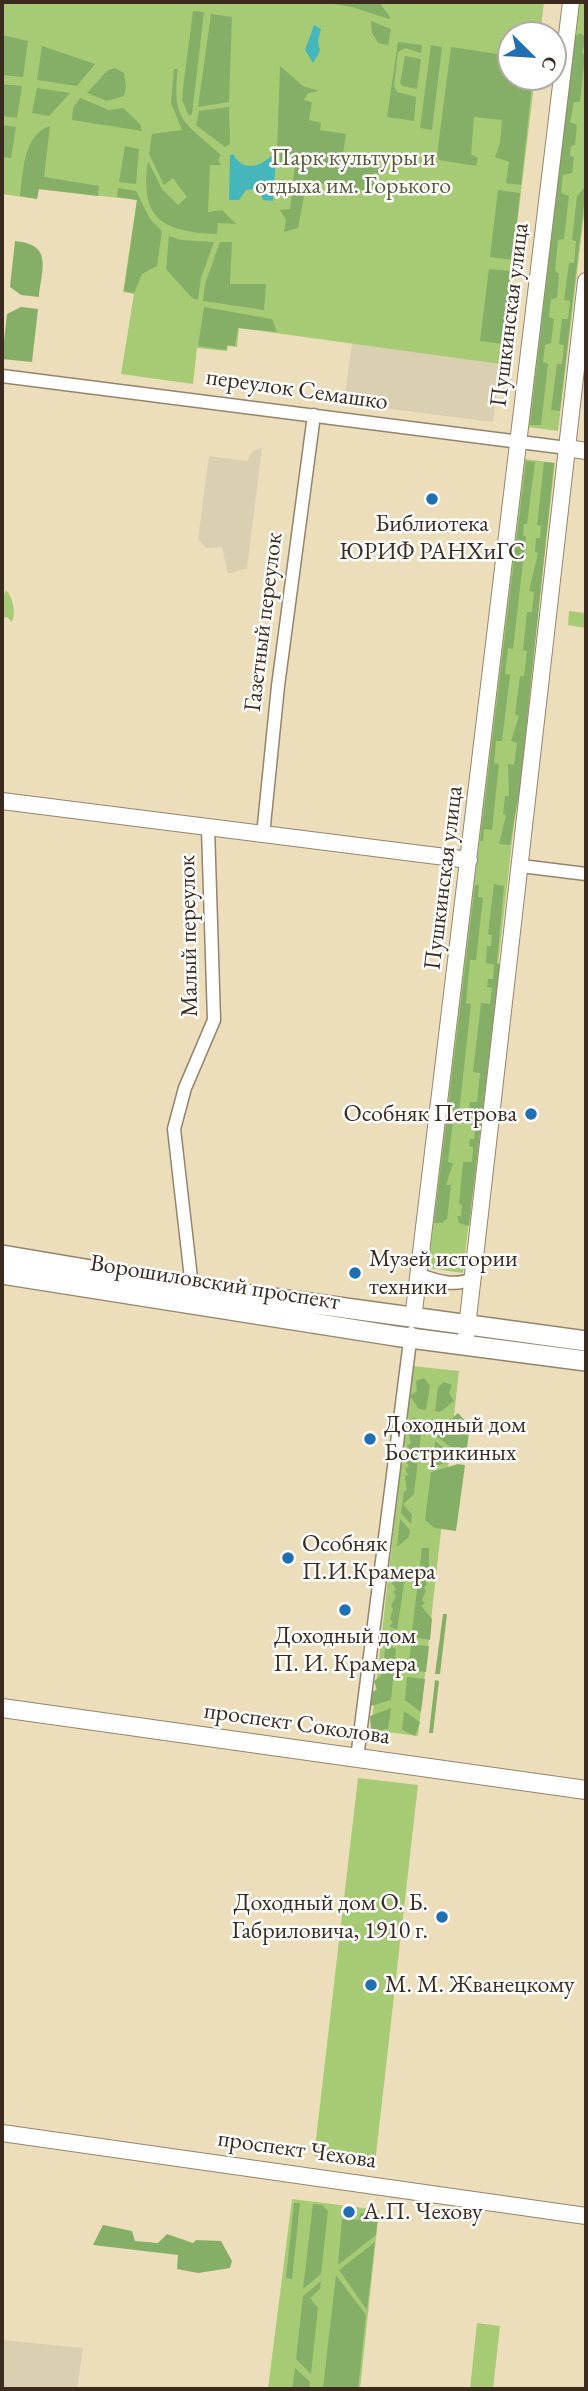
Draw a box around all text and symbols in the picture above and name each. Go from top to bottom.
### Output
north arrow [497,21,567,91]
text: С [536,53,564,75]
park label: Парк культуры и отдыха им. Горького [255,144,451,200]
street label: Пушкинская улица [484,221,536,409]
street label: переулок Семашко [204,363,390,417]
marker: Библиотека ЮРИФ РАНХиГС [424,491,440,507]
place label: Библиотека ЮРИФ РАНХиГС [339,510,525,566]
street label: Газетный переулок [239,531,289,713]
street label: Пушкинская улица [418,784,470,972]
street label: Малый переулок [173,855,205,1017]
place label: Особняк Петрова [344,1100,517,1128]
marker: Особняк Петрова [523,1106,539,1122]
place label: Музей истории техники [369,1245,518,1301]
street label: Ворошиловский проспект [88,1249,342,1317]
marker: Музей истории техники [347,1265,363,1281]
place label: Доходный дом Бострикиных [384,1411,526,1467]
marker: Доходный дом Бострикиных [362,1431,378,1447]
place label: Особняк П.И.Крамера [302,1530,436,1586]
marker: Особняк П.И.Крамера [280,1550,296,1566]
marker: Доходный дом П. И. Крамера [337,1602,353,1618]
place label: Доходный дом П. И. Крамера [273,1622,417,1678]
street label: проспект Соколова [202,1697,392,1751]
place label: Доходный дом О. Б. Габриловича, 1910 г. [232,1889,428,1945]
marker: Доходный дом О. Б. Габриловича, 1910 г. [434,1909,450,1925]
place label: М. М. Жванецкому [385,1971,575,1999]
marker: М. М. Жванецкому [363,1977,379,1993]
street label: проспект Чехова [216,2125,378,2175]
place label: А.П. Чехову [363,2198,483,2226]
marker: А.П. Чехову [341,2204,357,2220]

